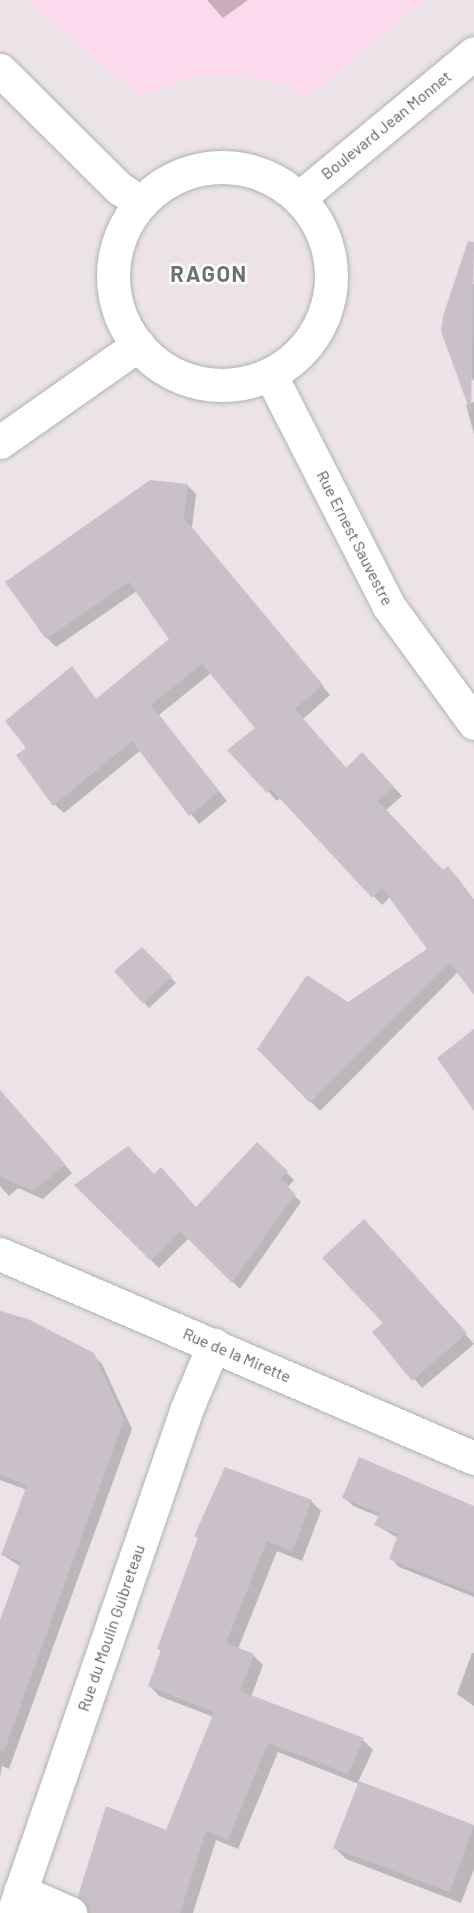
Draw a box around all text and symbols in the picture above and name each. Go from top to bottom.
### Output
street label: Boulevard Jean Monnet [317,67,455,183]
district label: RAGON [170,261,248,287]
street label: Rue Ernest Sauvestre [313,467,397,609]
street label: Rue de la Mirette [180,1324,294,1386]
street label: Rue du Moulin Guibreteau [73,1542,149,1714]

